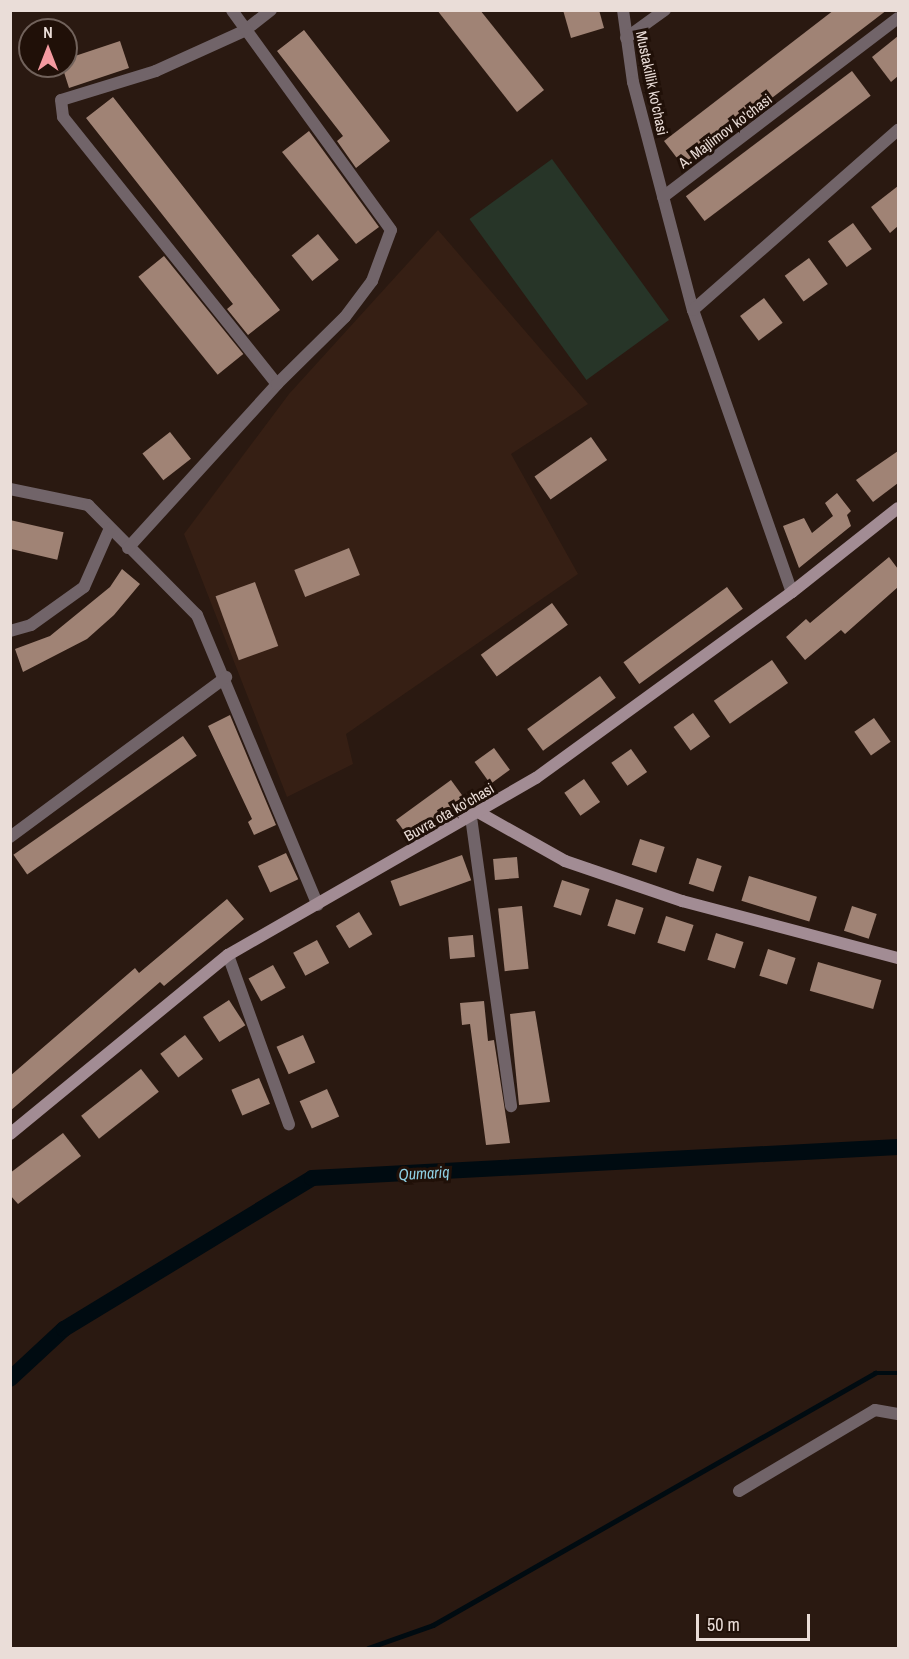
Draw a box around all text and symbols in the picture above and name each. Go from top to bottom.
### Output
north arrow [18,18,78,78]
text: N [43,21,53,43]
street label: Mustakillik ko'chasi [632,29,672,137]
street label: A. Majlimov ko'chasi [675,90,775,172]
street label: Buvra ota ko'chasi [401,779,497,845]
water label: Qumariq [398,1162,450,1184]
scale bar [699,1602,813,1640]
text: 50 m [707,1612,740,1637]

